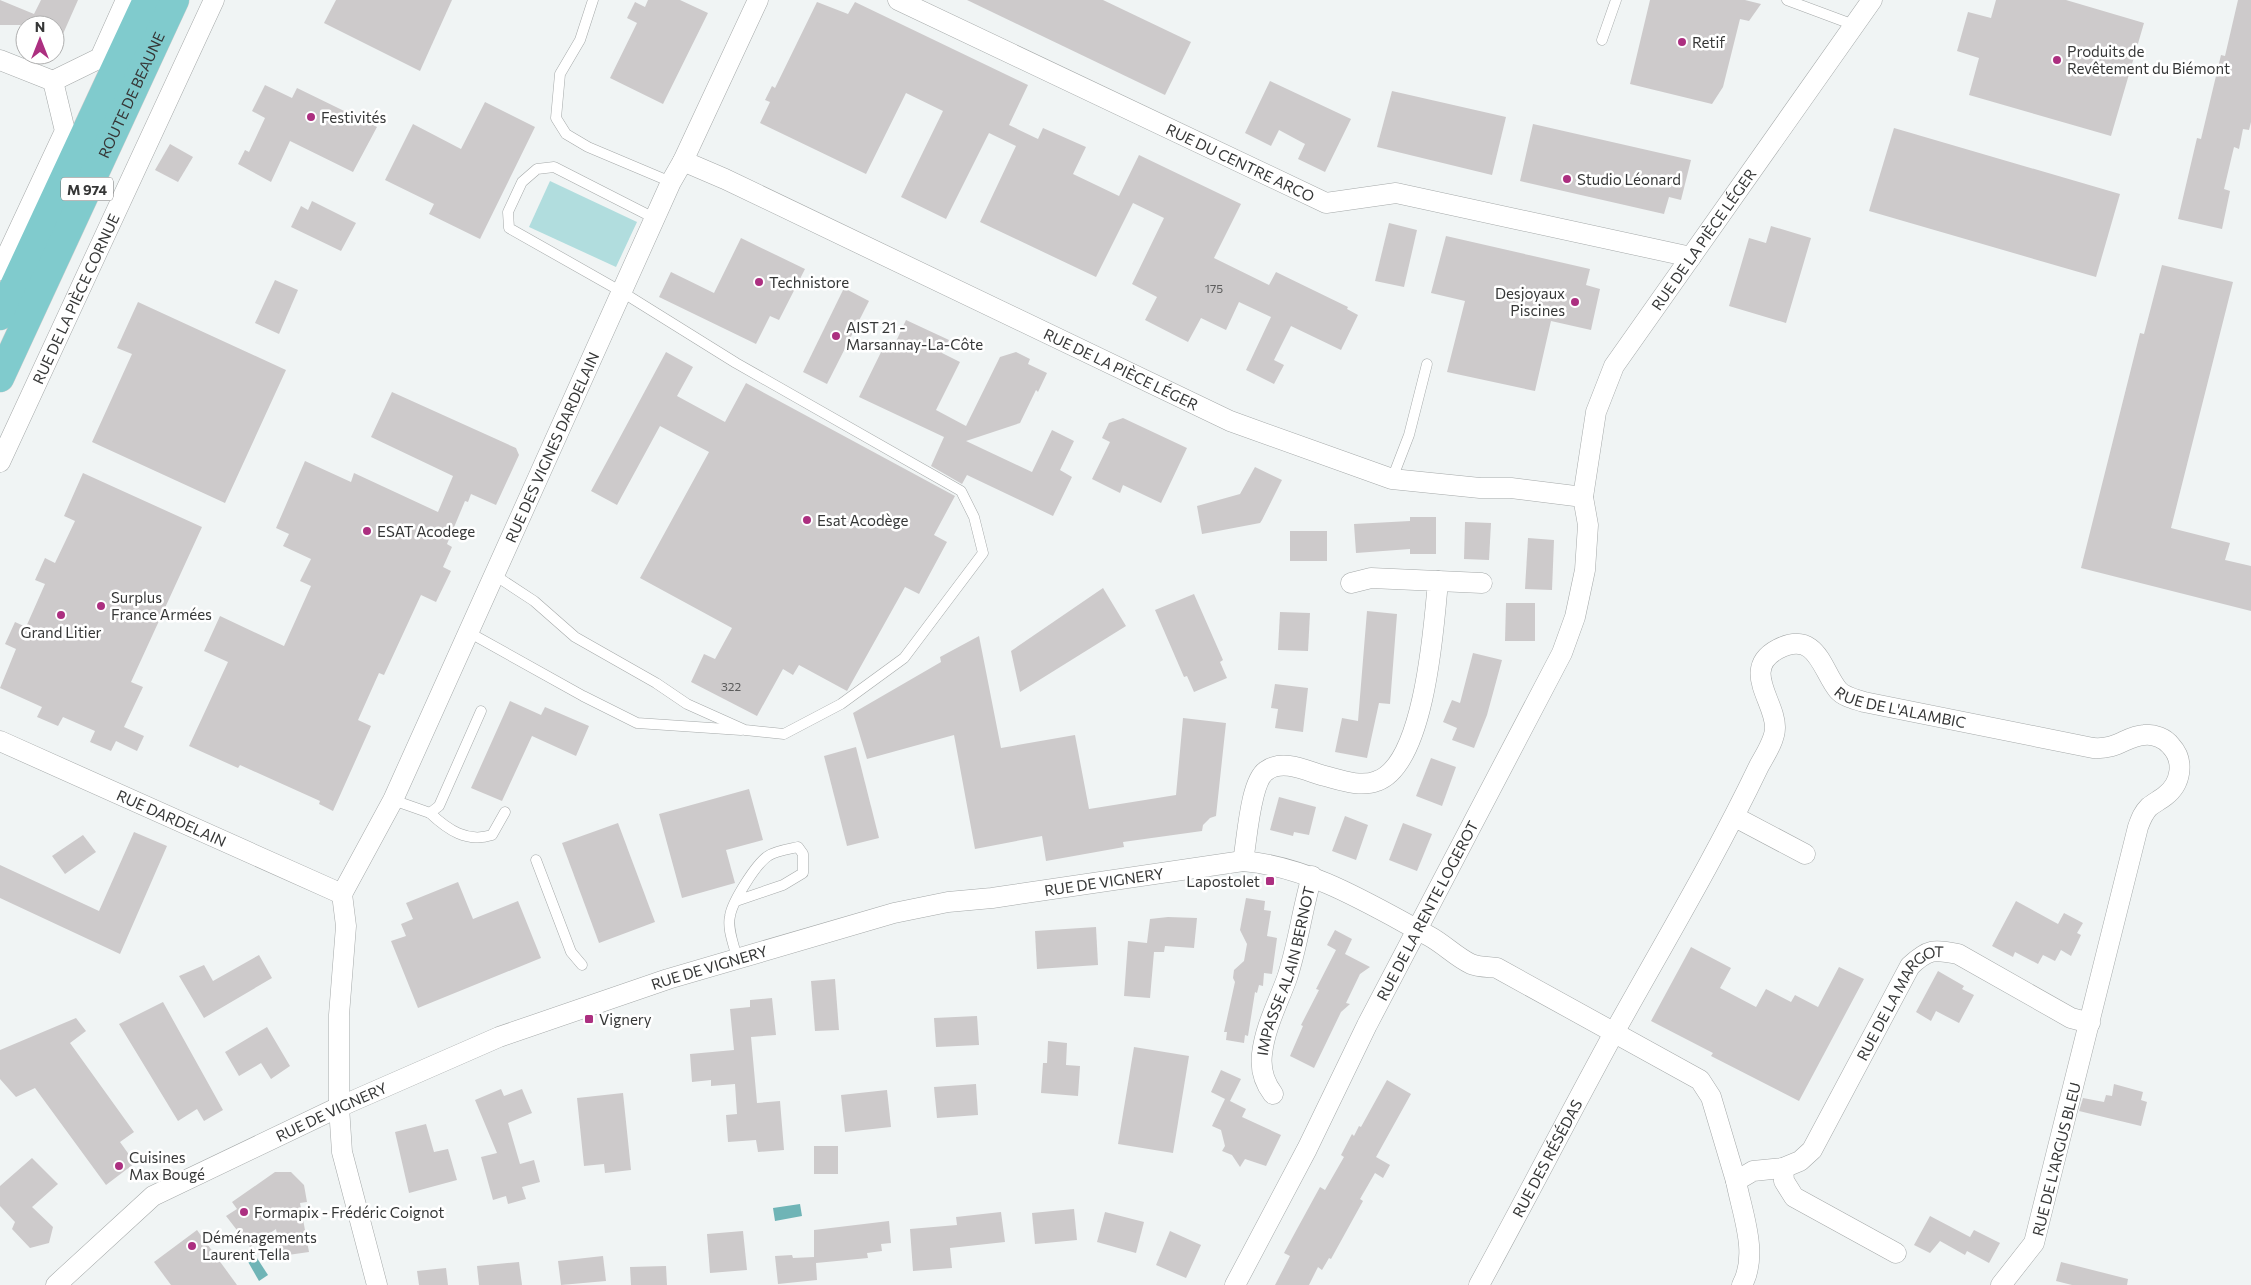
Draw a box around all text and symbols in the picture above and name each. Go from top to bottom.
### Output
north arrow [15,15,65,65]
text: N [35,18,45,35]
street label: ROUTE DE BEAUNE [94,29,168,161]
place label: Retif [1692,33,1725,51]
marker: Retif [1676,36,1688,48]
place label: Produits de Revêtement du Biémont [2067,42,2230,77]
marker: Produits de Revêtement du Biémont [2051,54,2063,66]
place label: Festivités [321,108,386,126]
marker: Festivités [305,111,317,123]
street label: RUE DU CENTRE ARCO [1163,120,1318,205]
street label: RUE DE LA PIÈCE LÉGER [1647,165,1759,314]
place label: Studio Léonard [1577,170,1681,188]
marker: Studio Léonard [1561,173,1573,185]
road number: M 974 [61,178,113,200]
street label: RUE DE LA PIÈCE CORNUE [28,211,123,387]
place label: Technistore [769,273,849,291]
marker: Technistore [753,276,765,288]
house number: 175 [1205,281,1223,295]
place label: Desjoyaux Piscines [1495,284,1565,319]
marker: Desjoyaux Piscines [1569,296,1581,308]
place label: AIST 21 - Marsannay-La-Côte [846,318,983,353]
street label: RUE DE LA PIÈCE LÉGER [1041,324,1201,414]
marker: AIST 21 - Marsannay-La-Côte [830,330,842,342]
street label: RUE DES VIGNES DARDELAIN [501,349,602,545]
place label: Esat Acodège [817,511,908,529]
marker: Esat Acodège [801,514,813,526]
place label: ESAT Acodege [377,522,475,540]
marker: ESAT Acodege [361,525,373,537]
place label: Surplus France Armées [111,588,212,623]
marker: Surplus France Armées [95,600,107,612]
marker: Grand Litier [55,609,67,621]
place label: Grand Litier [20,623,102,641]
house number: 322 [721,679,741,693]
street label: RUE DE L'ALAMBIC [1831,682,1967,731]
street label: RUE DARDELAIN [114,785,229,850]
street label: RUE DE LA RENTE LOGEROT [1373,817,1482,1003]
street label: RUE DE VIGNERY [1043,864,1165,899]
place label: Lapostolet [1186,872,1260,890]
marker: Lapostolet [1264,875,1276,887]
street label: IMPASSE ALAIN BERNOT [1253,884,1318,1057]
street label: RUE DE VIGNERY [649,941,770,993]
street label: RUE DE LA MARGOT [1852,942,1944,1063]
place label: Vignery [599,1010,652,1028]
marker: Vignery [583,1013,595,1025]
street label: RUE DE VIGNERY [273,1078,390,1145]
street label: RUE DE L'ARGUS BLEU [2028,1080,2084,1238]
street label: RUE DES RÉSÉDAS [1508,1096,1586,1220]
place label: Cuisines Max Bougé [129,1148,205,1183]
marker: Cuisines Max Bougé [113,1160,125,1172]
place label: Formapix - Frédéric Coignot [254,1203,445,1221]
marker: Formapix - Frédéric Coignot [238,1206,250,1218]
place label: Déménagements Laurent Tella [202,1228,317,1263]
marker: Déménagements Laurent Tella [186,1240,198,1252]

